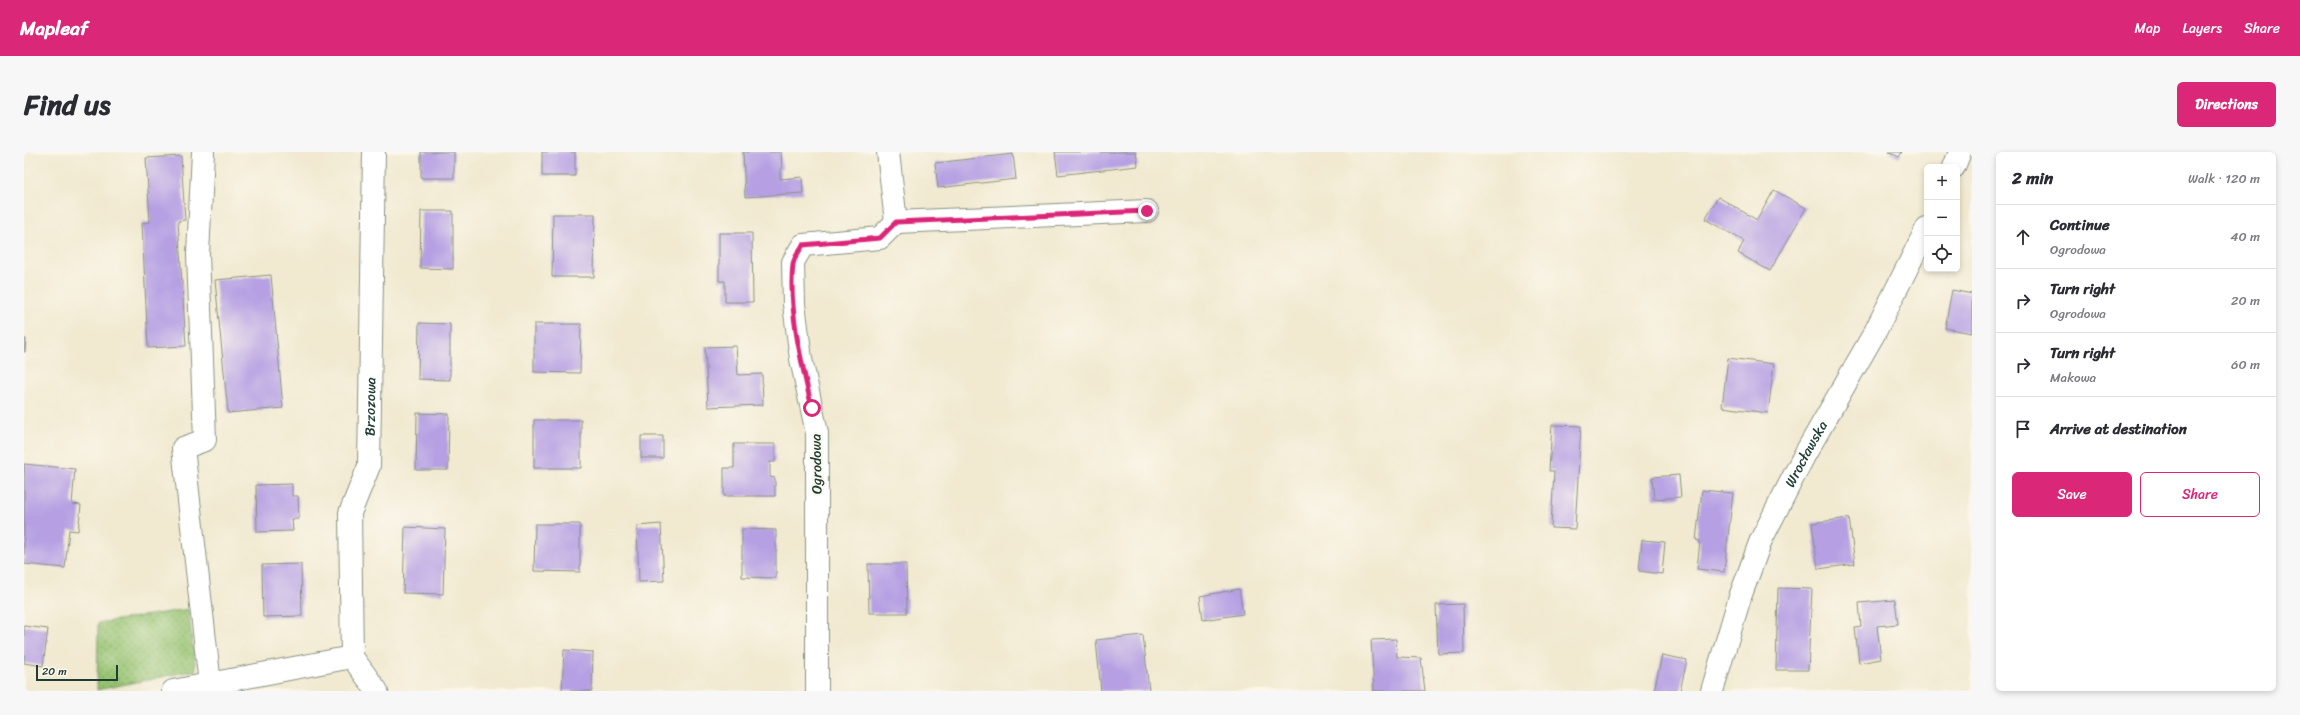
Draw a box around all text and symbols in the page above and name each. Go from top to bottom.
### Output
text: Mapleaf [20,12,88,45]
text: Map [2135,16,2160,41]
text: Layers [2182,16,2222,41]
text: Share [2244,16,2280,41]
text: Find us [24,80,111,129]
button: Directions [2177,82,2276,127]
text: 2 min [2012,163,2053,193]
map controls [1924,164,1960,272]
button: + [1924,164,1960,200]
text: Walk · 120 m [2188,167,2260,190]
button: − [1924,200,1960,236]
route end [1138,202,1156,220]
text: Continue [2050,212,2110,238]
text: 40 m [2230,225,2260,248]
icon: ahead [2012,226,2034,248]
button: locate [1924,236,1960,272]
text: Ogrodowa [2050,238,2106,261]
text: Turn right [2050,276,2115,302]
text: 20 m [2231,289,2260,312]
icon: right [2012,290,2034,312]
text: Ogrodowa [2050,302,2106,325]
text: Turn right [2050,340,2115,366]
text: 60 m [2231,353,2260,376]
icon: right [2012,354,2034,376]
text: Makowa [2050,366,2096,389]
street label: Brzozowa [357,377,383,436]
route start [803,399,821,417]
street label: Wrocławska [1778,416,1835,492]
text: Arrive at destination [2050,416,2187,442]
icon: arrive [2012,418,2034,440]
street label: Ogrodowa [803,434,830,494]
button: Save [2012,472,2132,517]
button: Share [2140,472,2260,517]
text: 20 m [42,662,67,681]
scale bar [36,663,118,682]

